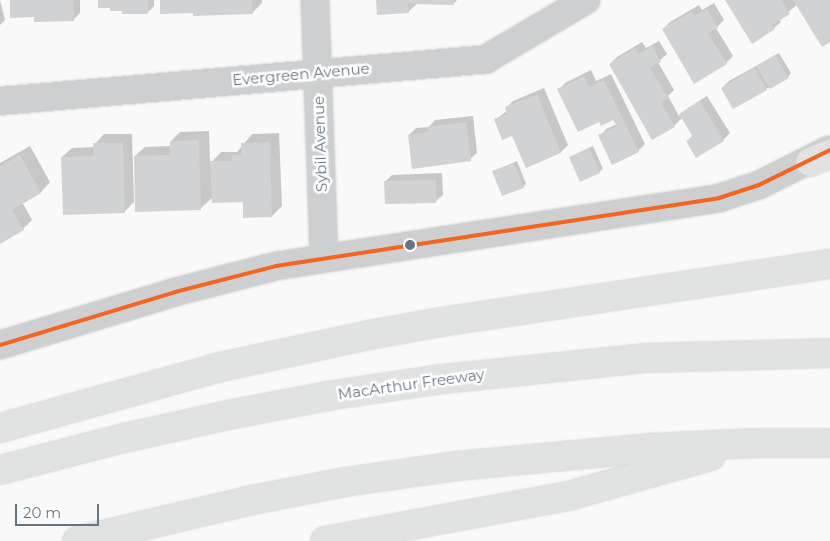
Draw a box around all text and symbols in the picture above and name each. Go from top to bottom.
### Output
street label: Evergreen Avenue [232,59,370,89]
street label: Sybil Avenue [309,96,331,192]
unlabelled marker [405,240,415,250]
street label: MacArthur Freeway [337,365,485,403]
scale bar [18,494,101,526]
text: 20 m [23,503,61,522]

